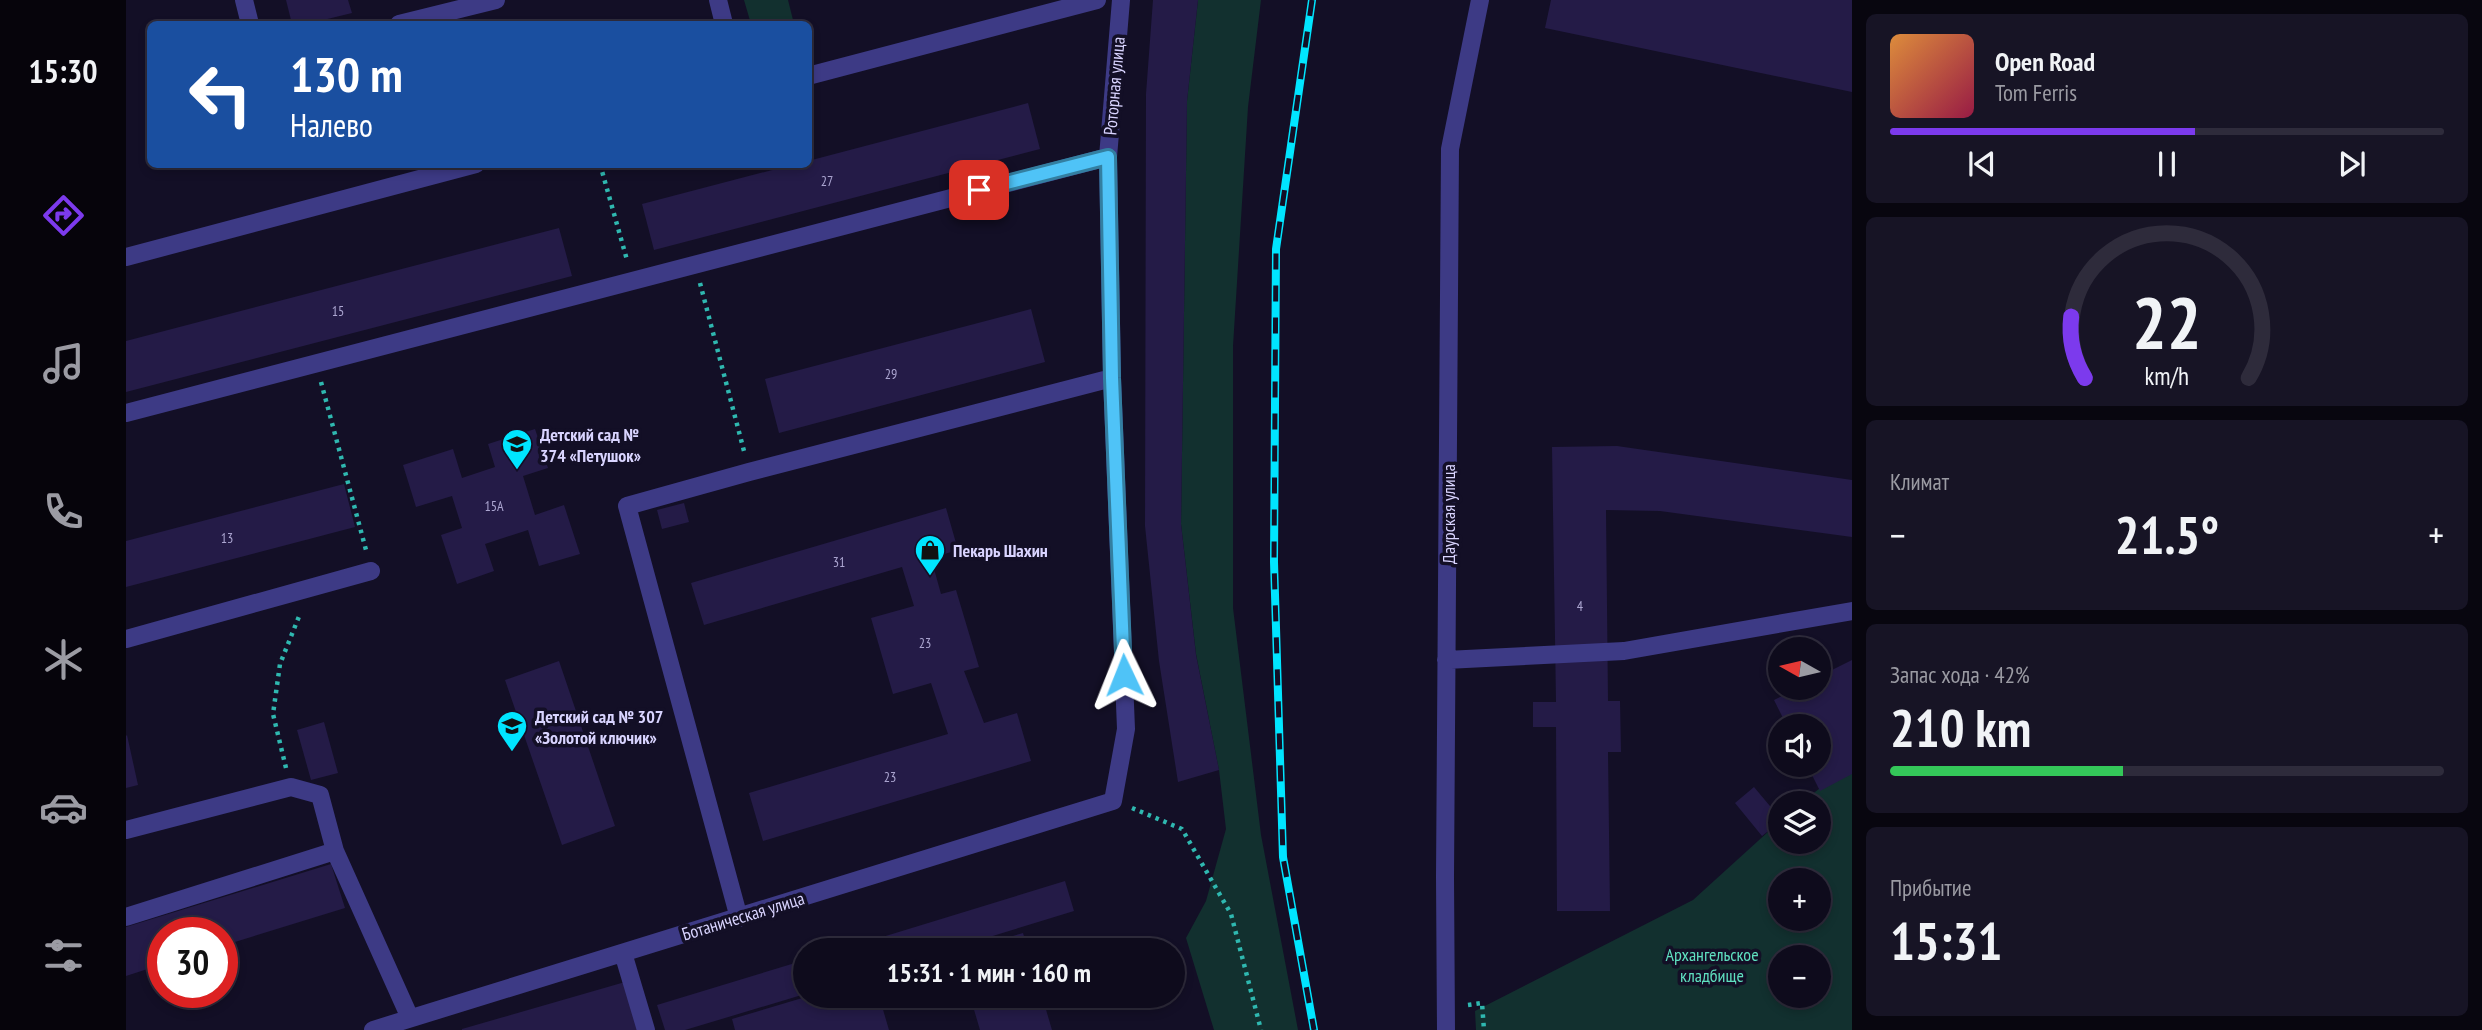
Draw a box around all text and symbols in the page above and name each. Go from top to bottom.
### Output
street label: Роторная улица [1098,36,1130,136]
text: 130 m [290,42,403,106]
text: Open Road [1995,45,2095,78]
icon: left [175,49,266,140]
text: 15:30 [28,50,98,92]
text: Tom Ferris [1995,78,2077,107]
text: Налево [290,104,373,146]
icon: previous [1963,145,2001,183]
icon: pause [2148,145,2186,183]
icon: next [2333,145,2371,183]
pin [949,160,1009,220]
icon: arrive [960,171,998,209]
house number: 27 [821,172,833,190]
icon: directions [39,191,88,240]
text: 22 [2132,274,2202,368]
house number: 15 [332,302,344,320]
icon: music [39,339,88,388]
text: km/h [2145,360,2189,392]
house number: 29 [885,365,897,383]
place label: Детский сад № 374 «Петушок» [540,423,641,467]
school or university icon: Детский сад № 374 «Петушок» [500,427,534,471]
street label: Даурская улица [1437,464,1460,564]
text: Климат [1890,467,1949,496]
icon: phone [39,487,88,536]
house number: 15А [484,497,504,515]
text: 21.5° [2115,501,2219,568]
text: − [1890,510,1906,559]
text: + [2428,510,2444,559]
house number: 13 [221,529,233,547]
shop icon: Пекарь Шахин [913,533,947,577]
place label: Пекарь Шахин [953,539,1048,562]
house number: 31 [833,553,845,571]
house number: 4 [1577,597,1584,615]
house number: 23 [919,634,931,652]
icon: climate [39,635,88,684]
north arrow [1768,637,1830,700]
map controls [1768,637,1831,1008]
position arrow [1087,638,1161,712]
text: Запас хода · 42% [1890,660,2030,689]
text: 210 km [1890,694,2031,761]
place label: Детский сад № 307 «Золотой ключик» [535,705,663,749]
school or university icon: Детский сад № 307 «Золотой ключик» [495,709,529,753]
button: sound [1768,714,1831,777]
house number: 23 [884,768,896,786]
icon: car [39,783,88,832]
button: layers [1768,791,1831,854]
button: + [1768,868,1831,931]
text: Прибытие [1890,873,1971,902]
street label: Ботаническая улица [679,886,807,946]
text: 15:31 [1890,907,2002,974]
speed limit sign: 30 [147,917,238,1008]
icon: filters [39,931,88,980]
park label: Архангельское кладбище [1665,943,1759,987]
button: − [1768,945,1831,1008]
text: 15:31 · 1 мин · 160 m [887,956,1091,989]

